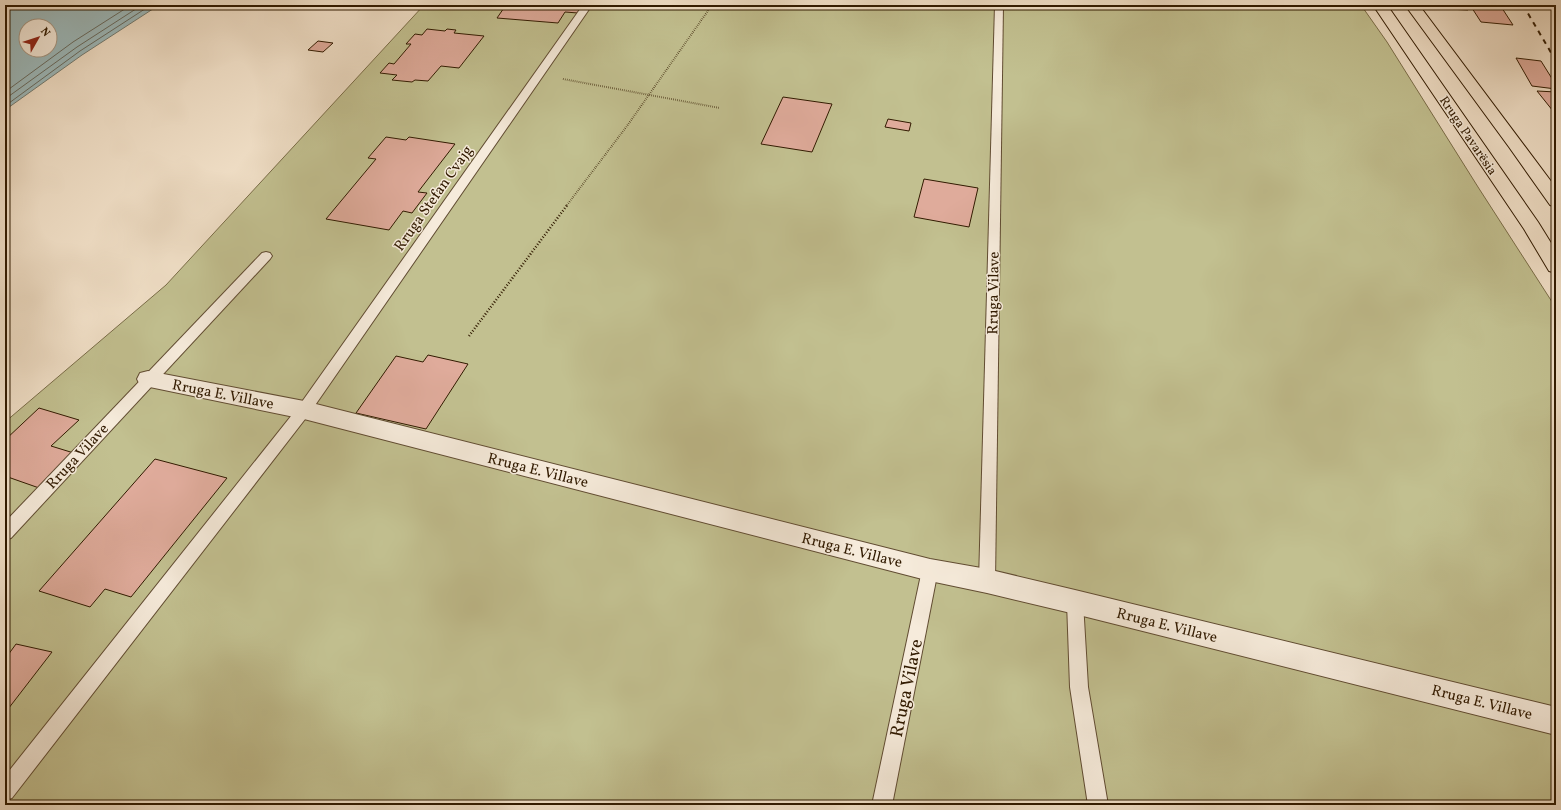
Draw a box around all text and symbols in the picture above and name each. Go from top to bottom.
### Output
north arrow [18,18,58,58]
text: N [36,25,53,40]
street label: Rruga Pavarësia [1434,93,1501,179]
street label: Rruga Stefan Cvajg [390,141,479,256]
street label: Rruga Vilave [983,251,1006,335]
street label: Rruga E. Villave [170,375,275,416]
street label: Rruga Vilave [42,419,114,495]
street label: Rruga E. Villave [485,449,590,494]
street label: Rruga E. Villave [799,529,904,574]
street label: Rruga E. Villave [1114,604,1219,649]
street label: Rruga Vilave [885,637,930,740]
street label: Rruga E. Villave [1429,681,1534,726]

